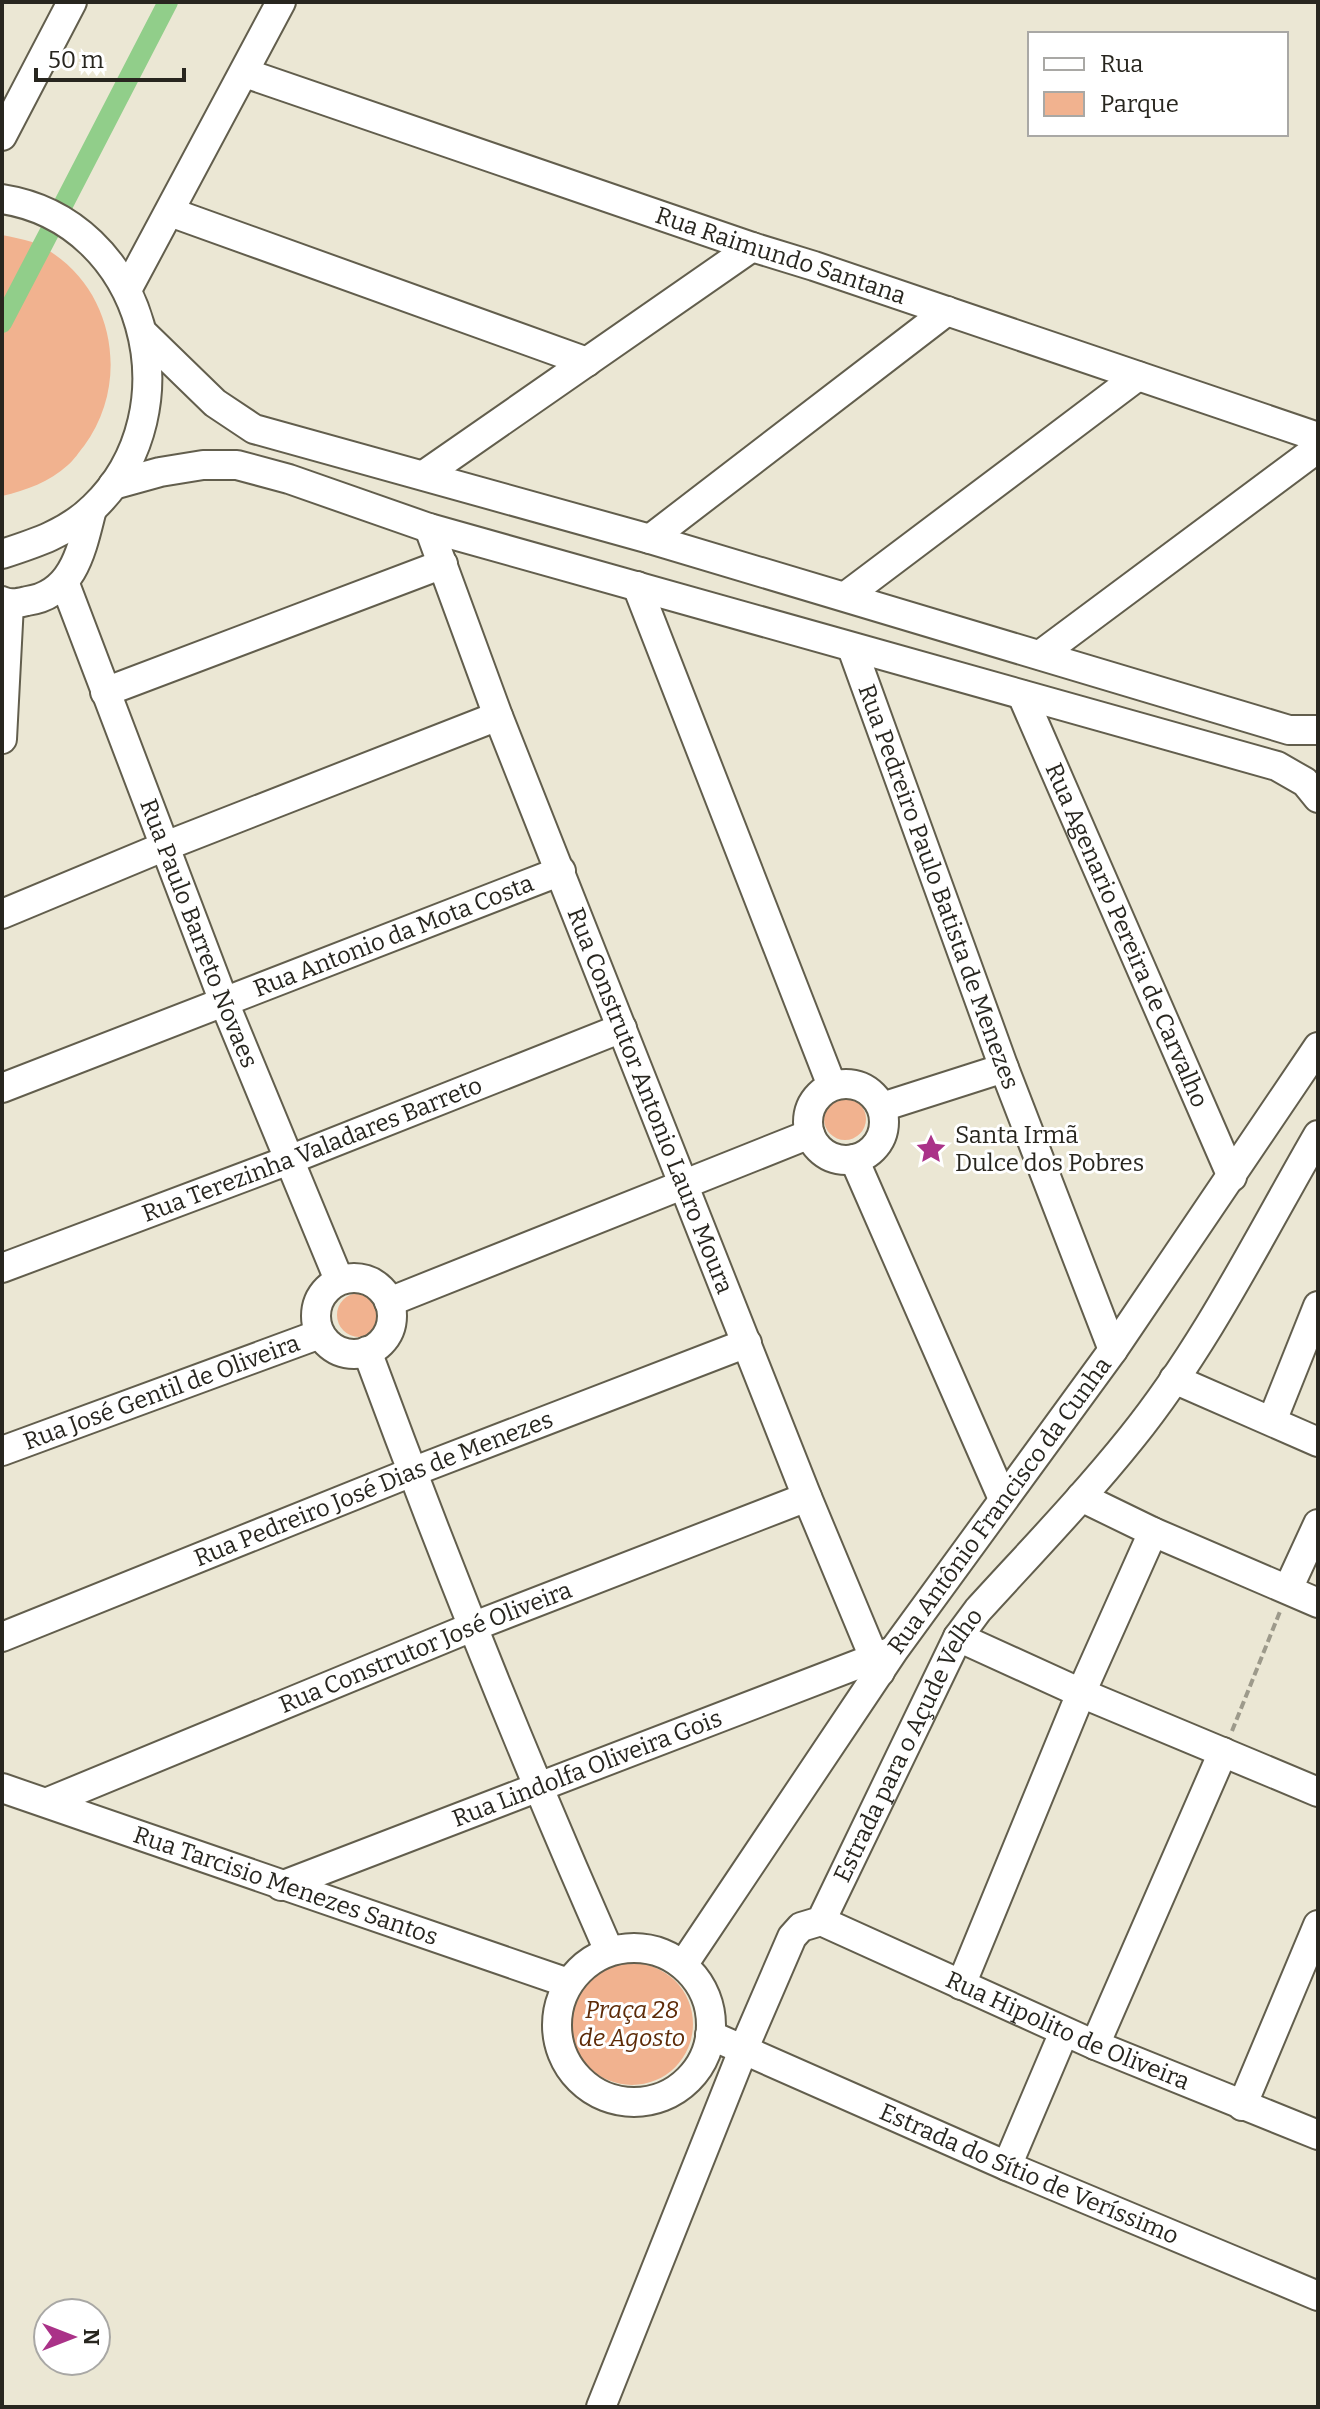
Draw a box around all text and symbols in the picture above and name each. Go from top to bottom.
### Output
scale bar [36,32,184,82]
legend [1028,32,1288,136]
text: 50 m [48,46,104,74]
text: Rua [1100,50,1143,78]
text: Parque [1100,90,1179,118]
street label: Rua Raimundo Santana [652,201,909,310]
street label: Rua Pedreiro Paulo Batista de Menezes [852,681,1025,1093]
street label: Rua Agenario Pereira de Carvalho [1039,759,1214,1112]
street label: Rua Paulo Barreto Novaes [134,795,264,1072]
street label: Rua Antonio da Mota Costa [250,869,537,1003]
street label: Rua Construtor Antonio Lauro Moura [561,904,739,1298]
street label: Rua Terezinha Valadares Barreto [138,1071,486,1228]
place label: Santa Irmã Dulce dos Pobres [955,1121,1144,1177]
place icon: Santa Irmã Dulce dos Pobres [914,1132,948,1166]
street label: Rua José Gentil de Oliveira [20,1329,303,1456]
street label: Rua Antônio Francisco da Cunha [882,1352,1117,1659]
street label: Rua Pedreiro José Dias de Menezes [190,1405,557,1572]
street label: Rua Construtor José Oliveira [275,1576,576,1719]
street label: Estrada para o Açude Velho [828,1603,988,1887]
street label: Rua Lindolfa Oliveira Gois [448,1704,726,1833]
street label: Rua Tarcisio Menezes Santos [130,1820,441,1951]
street label: Rua Hipolito de Oliveira [942,1965,1194,2096]
park label: Praça 28 de Agosto [579,1996,685,2052]
street label: Estrada do Sítio de Veríssimo [875,2098,1183,2250]
north arrow [32,2297,112,2377]
text: N [78,2329,105,2346]

